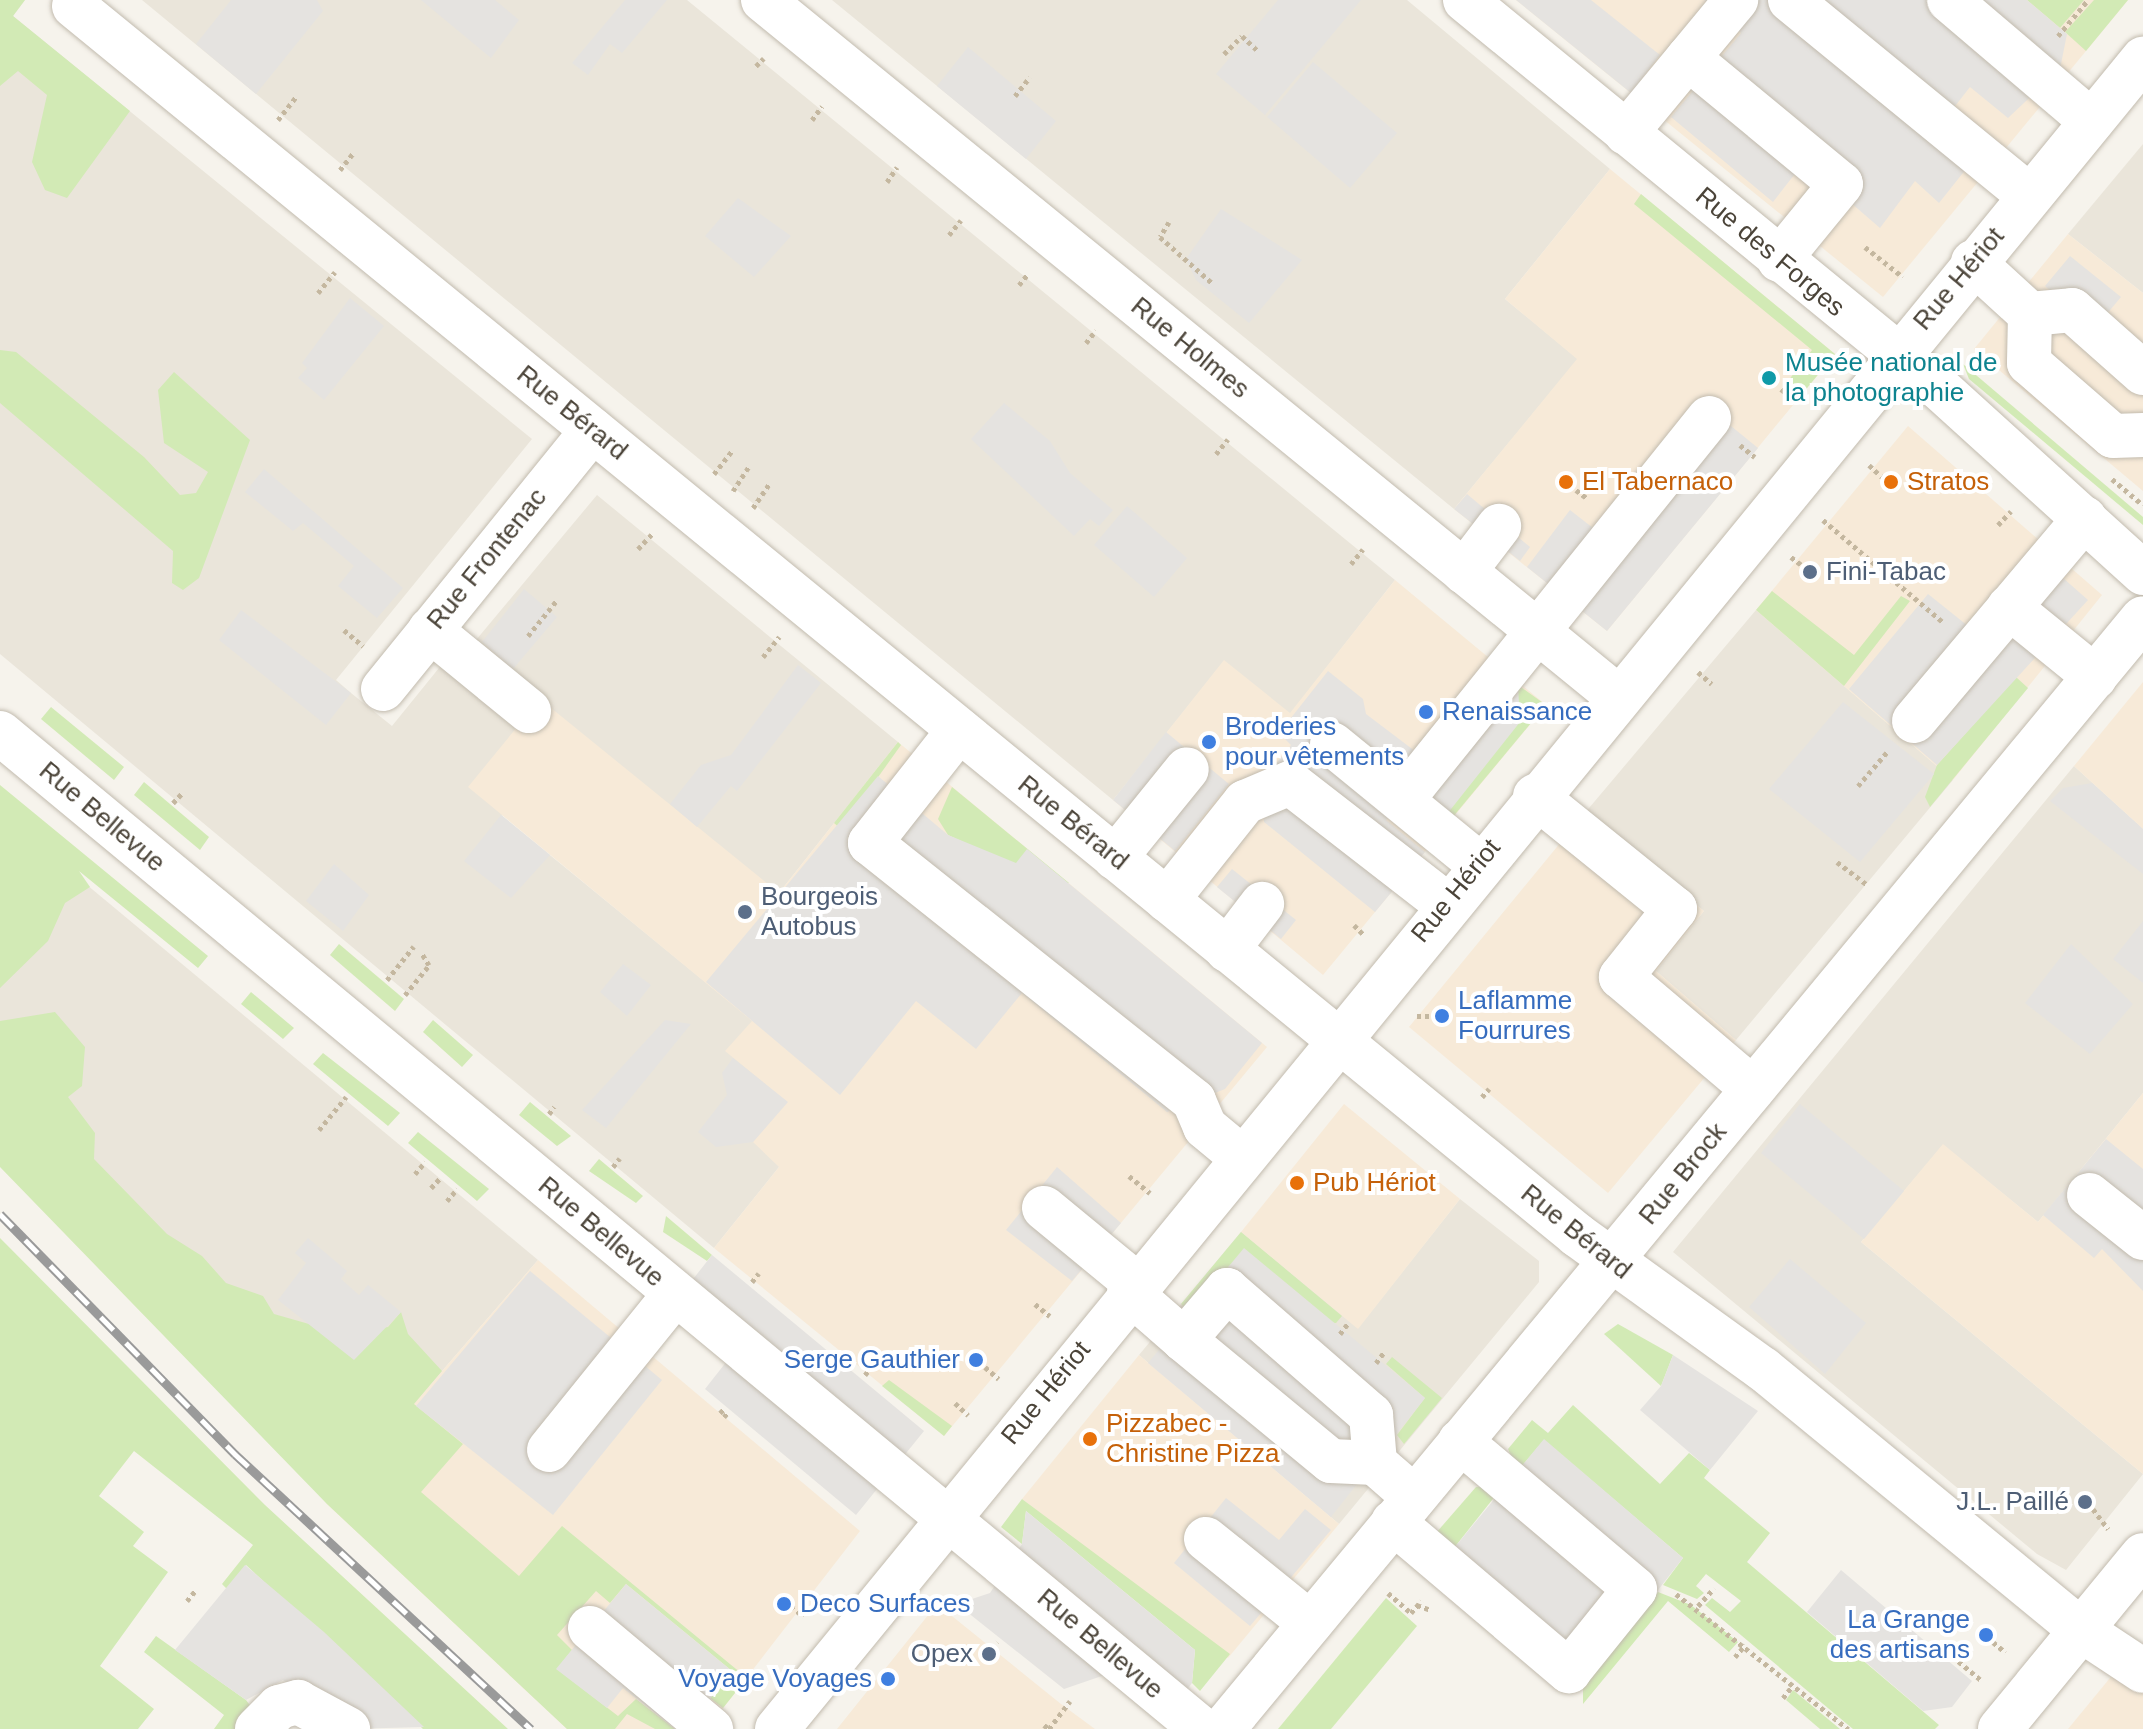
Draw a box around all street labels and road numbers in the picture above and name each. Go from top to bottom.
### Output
street label: Rue des Forges [1689,181,1851,323]
street label: Rue Hériot [1907,221,2011,337]
street label: Rue Holmes [1125,291,1255,405]
street label: Rue Bérard [511,359,633,467]
street label: Rue Frontenac [421,482,553,636]
street label: Rue Bellevue [33,755,171,879]
street label: Rue Bérard [1012,769,1134,877]
street label: Rue Hériot [1405,833,1507,949]
street label: Rue Brock [1633,1117,1733,1231]
street label: Rue Bellevue [532,1170,670,1294]
street label: Rue Bérard [1515,1178,1637,1286]
street label: Rue Hériot [995,1335,1097,1451]
street label: Rue Bellevue [1031,1582,1169,1706]

